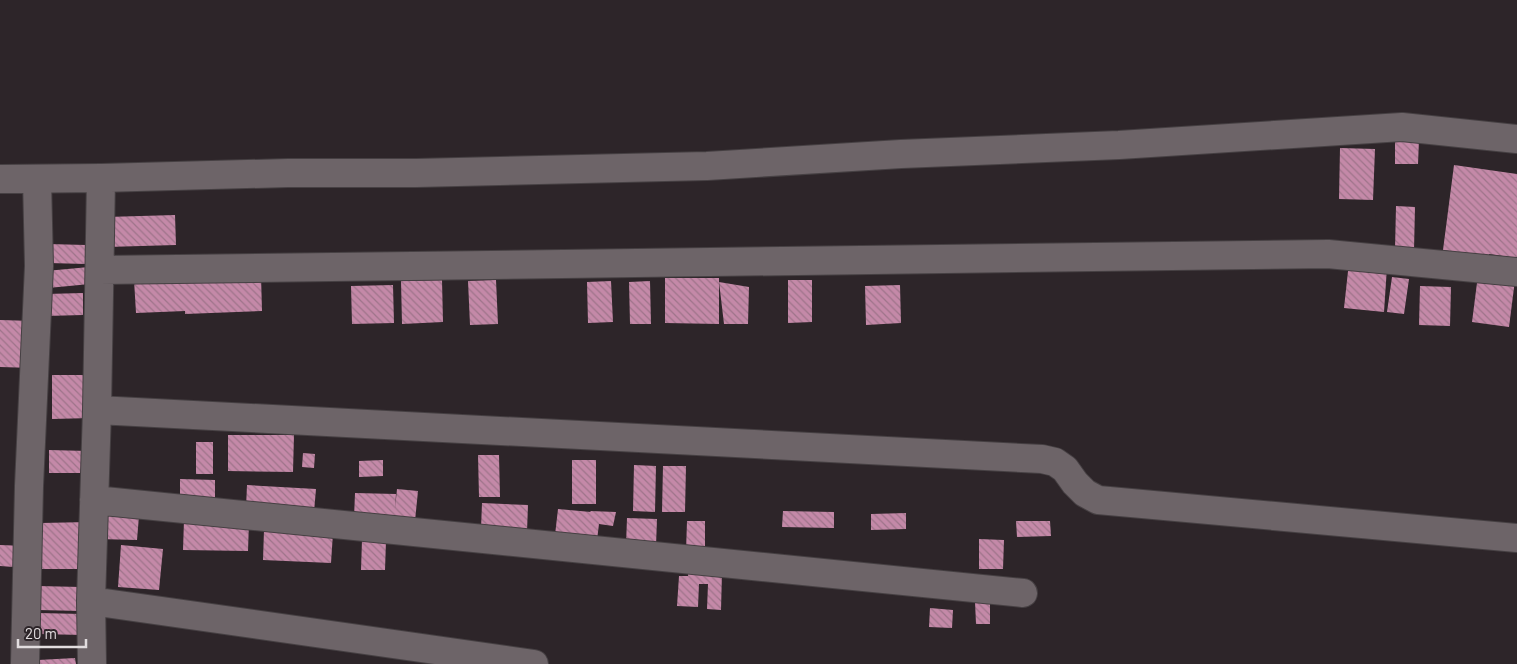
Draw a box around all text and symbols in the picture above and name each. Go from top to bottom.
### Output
scale bar [18,616,85,648]
text: 20 m [25,624,57,642]

